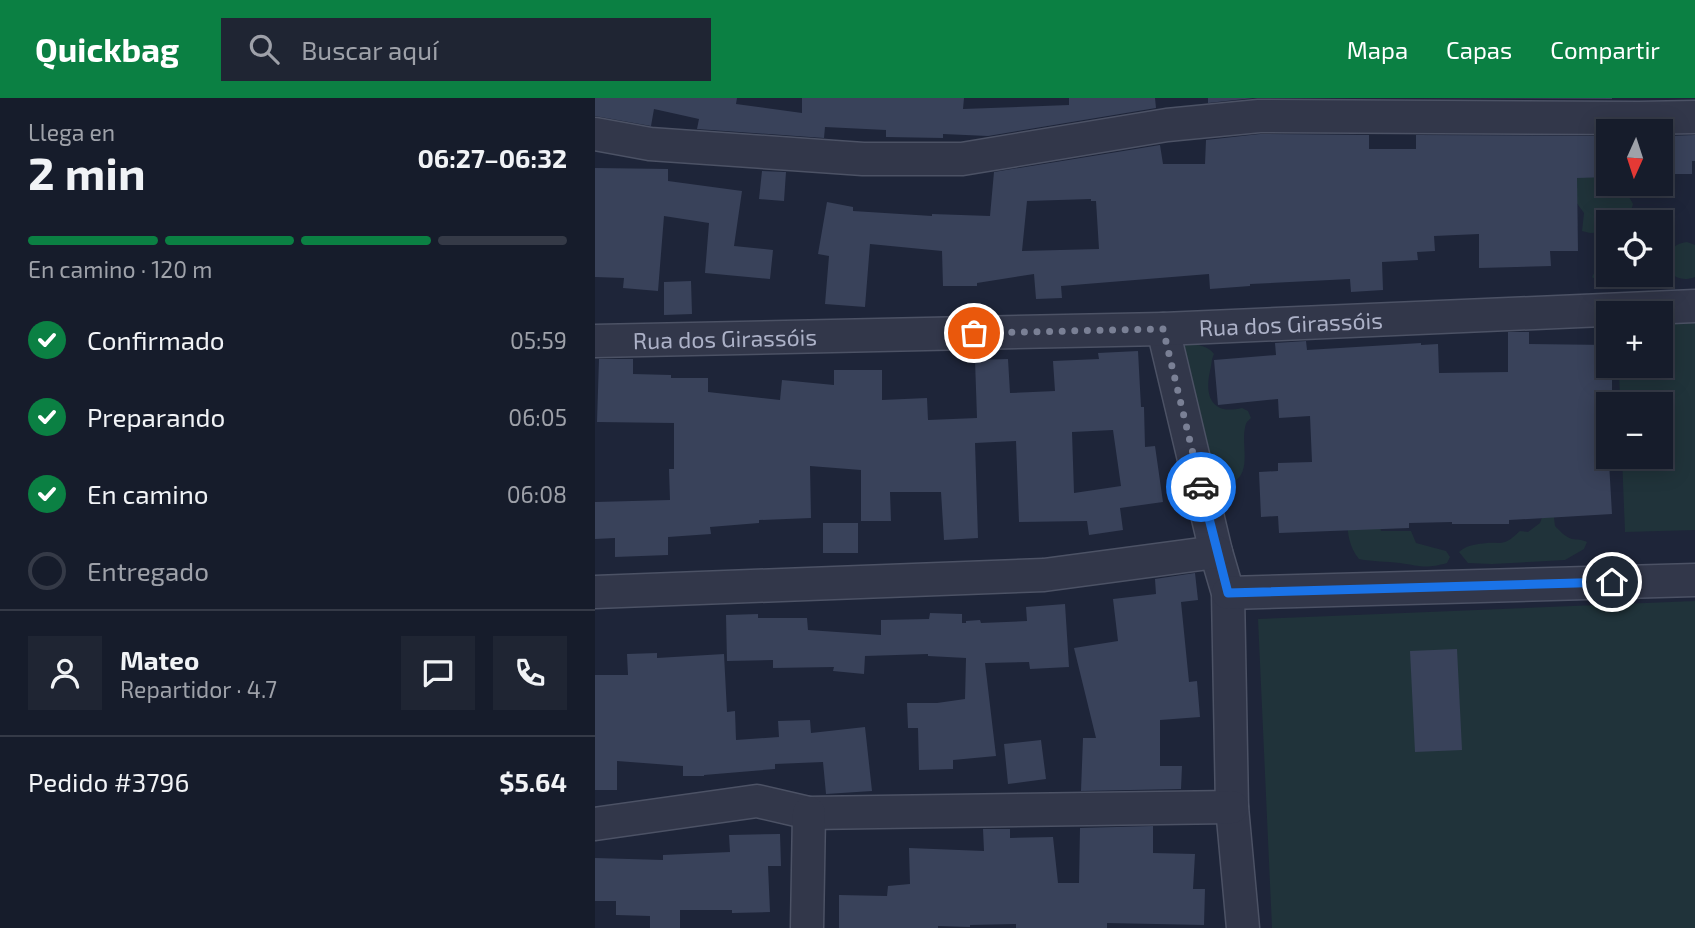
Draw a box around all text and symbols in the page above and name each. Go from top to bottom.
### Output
search box [221,18,711,81]
text: Quickbag [35,29,179,69]
icon: search [245,30,283,68]
text: Buscar aquí [301,34,438,65]
text: Mapa [1347,35,1408,64]
text: Capas [1446,35,1512,64]
text: Compartir [1550,35,1660,64]
text: Llega en [28,118,115,146]
north arrow [1596,119,1673,196]
map controls [1596,119,1673,469]
text: 06:27–06:32 [417,142,567,173]
text: 2 min [28,144,146,199]
button: locate [1596,210,1673,287]
text: En camino · 120 m [28,255,212,283]
button: + [1596,301,1673,378]
pin [944,303,1004,363]
street label: Rua dos Girassóis [1198,306,1383,341]
icon: bag [955,314,993,352]
icon: check [28,321,66,359]
street label: Rua dos Girassóis [633,322,817,354]
text: Confirmado [87,324,225,355]
text: 05:59 [510,326,567,354]
button: − [1596,392,1673,469]
icon: check [28,398,66,436]
text: Preparando [87,401,225,432]
text: 06:05 [508,403,567,431]
courier [1166,452,1236,522]
icon: car [1182,468,1220,506]
icon: check [28,475,66,513]
text: En camino [87,478,209,509]
text: 06:08 [507,480,567,508]
pin [1582,552,1642,612]
text: Entregado [87,555,209,586]
icon: home [1593,563,1631,601]
button: person [28,636,102,710]
button: chat [401,636,475,710]
button: phone [493,636,567,710]
text: Mateo [120,644,199,675]
text: Repartidor · 4.7 [120,675,277,703]
text: Pedido #3796 [28,766,189,797]
text: $5.64 [499,766,567,797]

